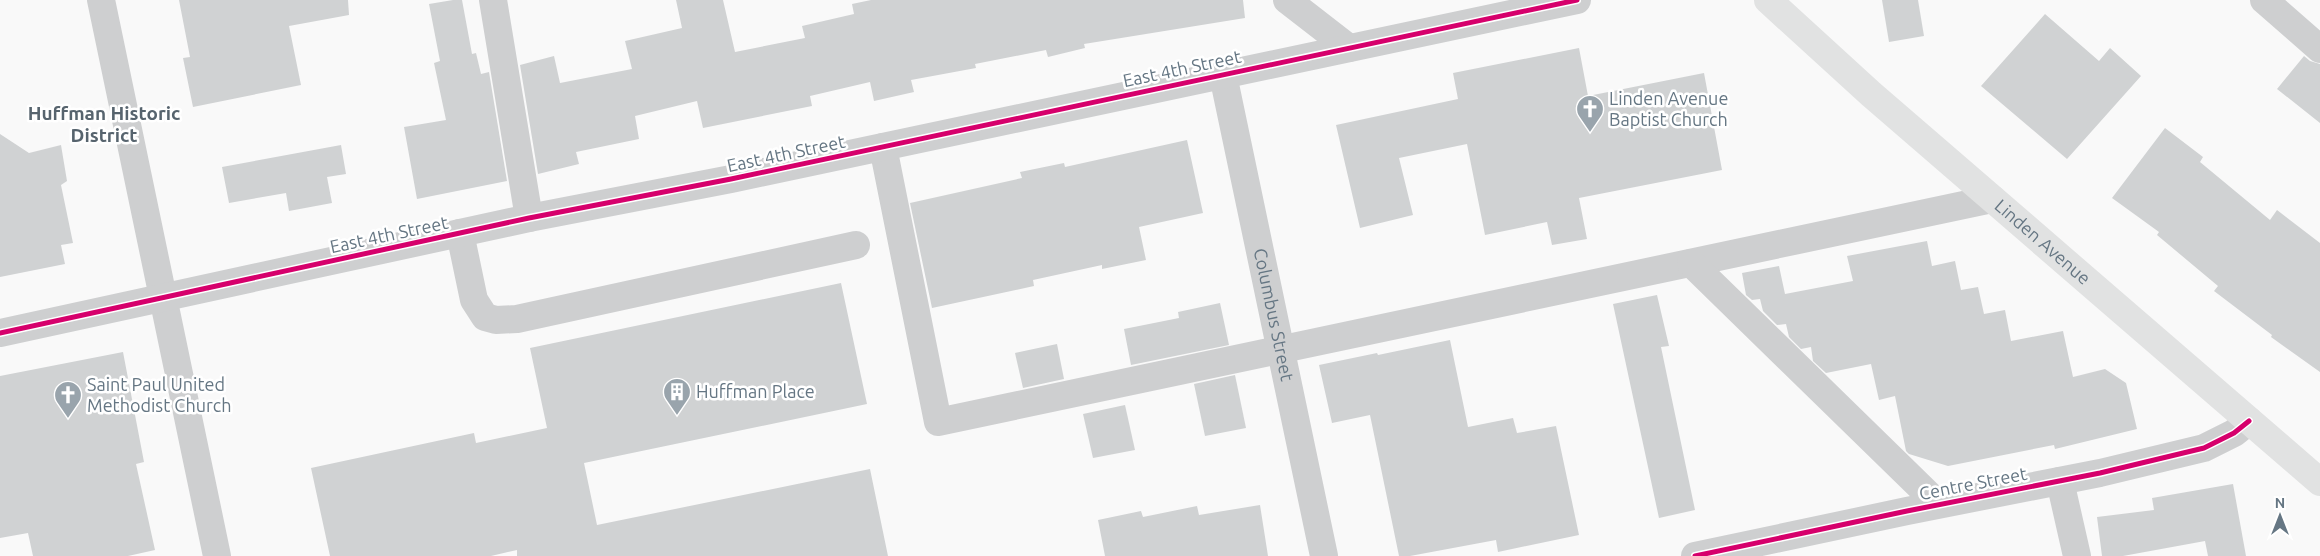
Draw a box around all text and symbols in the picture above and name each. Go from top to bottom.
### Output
street label: East 4th Street [1121,46,1243,90]
place label: Linden Avenue Baptist Church [1609,88,1728,129]
church icon: Linden Avenue Baptist Church [1575,94,1605,133]
district label: Huffman Historic District [28,102,180,146]
street label: East 4th Street [725,131,847,175]
street label: Linden Avenue [1991,195,2095,288]
street label: East 4th Street [328,212,450,256]
street label: Columbus Street [1251,246,1298,383]
place label: Saint Paul United Methodist Church [87,374,231,415]
building icon: Huffman Place [662,377,692,416]
church icon: Saint Paul United Methodist Church [53,380,83,419]
place label: Huffman Place [696,381,815,401]
street label: Centre Street [1917,463,2028,503]
north arrow [2255,491,2305,541]
text: N [2275,495,2285,511]

